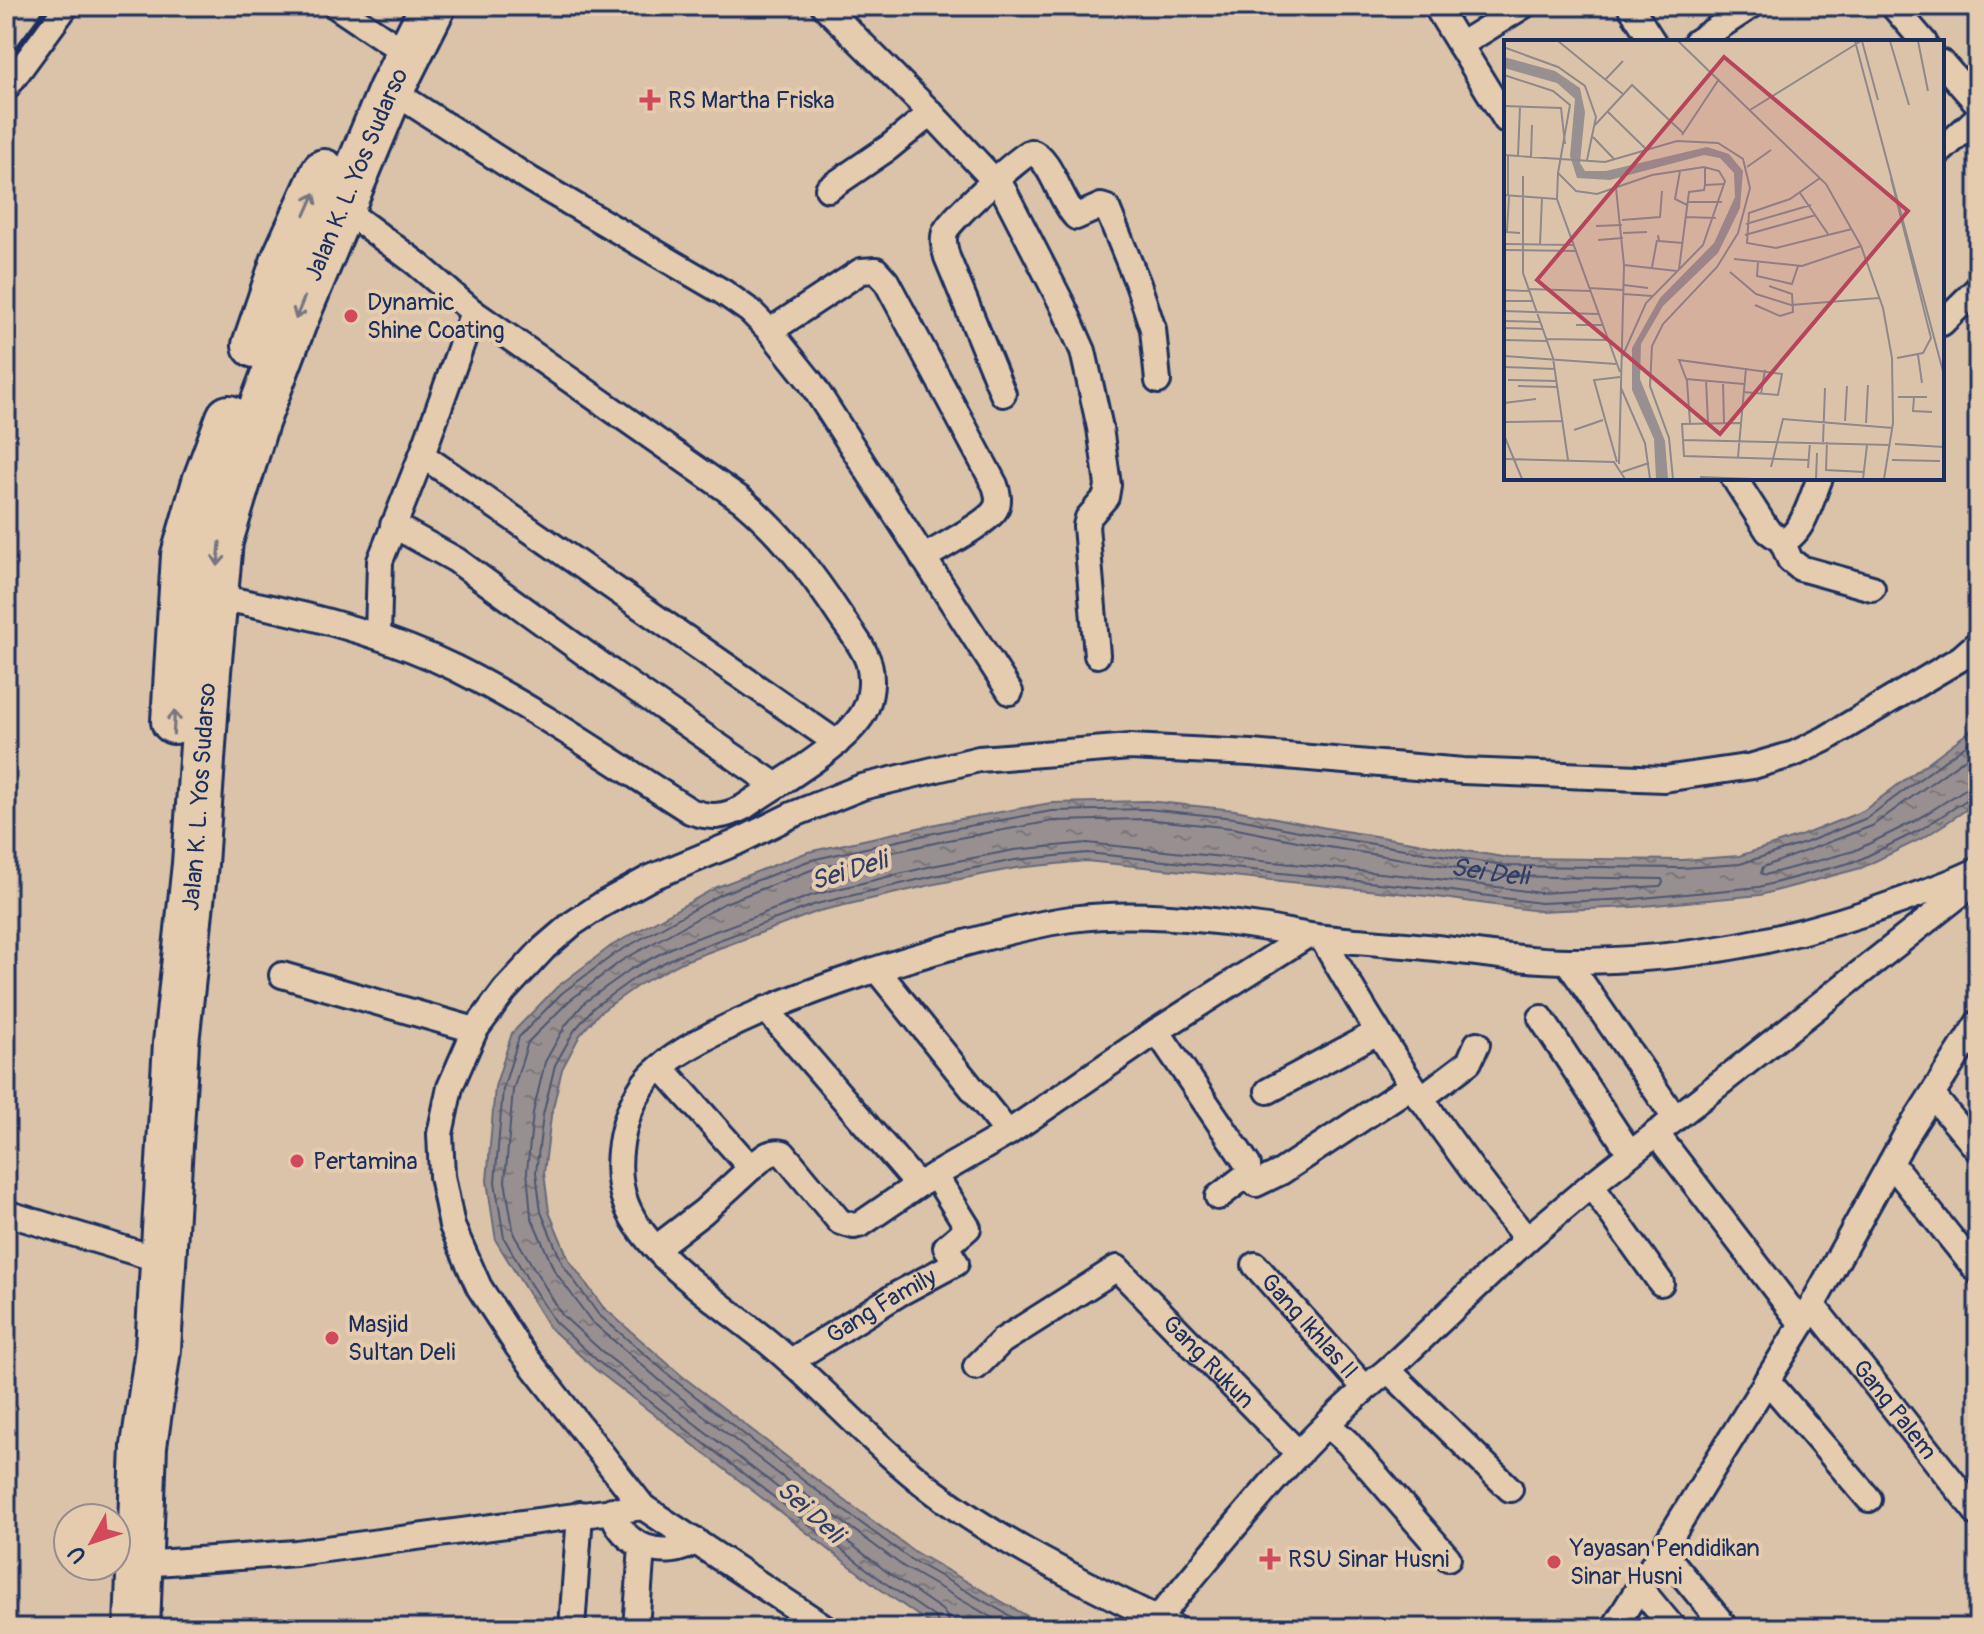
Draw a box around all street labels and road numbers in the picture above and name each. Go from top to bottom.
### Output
street label: Jalan K. L. Yos Sudarso [298,63,414,285]
street label: Jalan K. L. Yos Sudarso [176,682,222,912]
street label: Gang Family [821,1262,941,1350]
street label: Gang Ikhlas II [1255,1267,1364,1385]
street label: Gang Rukun [1157,1309,1261,1414]
street label: Gang Palem [1847,1354,1943,1465]

